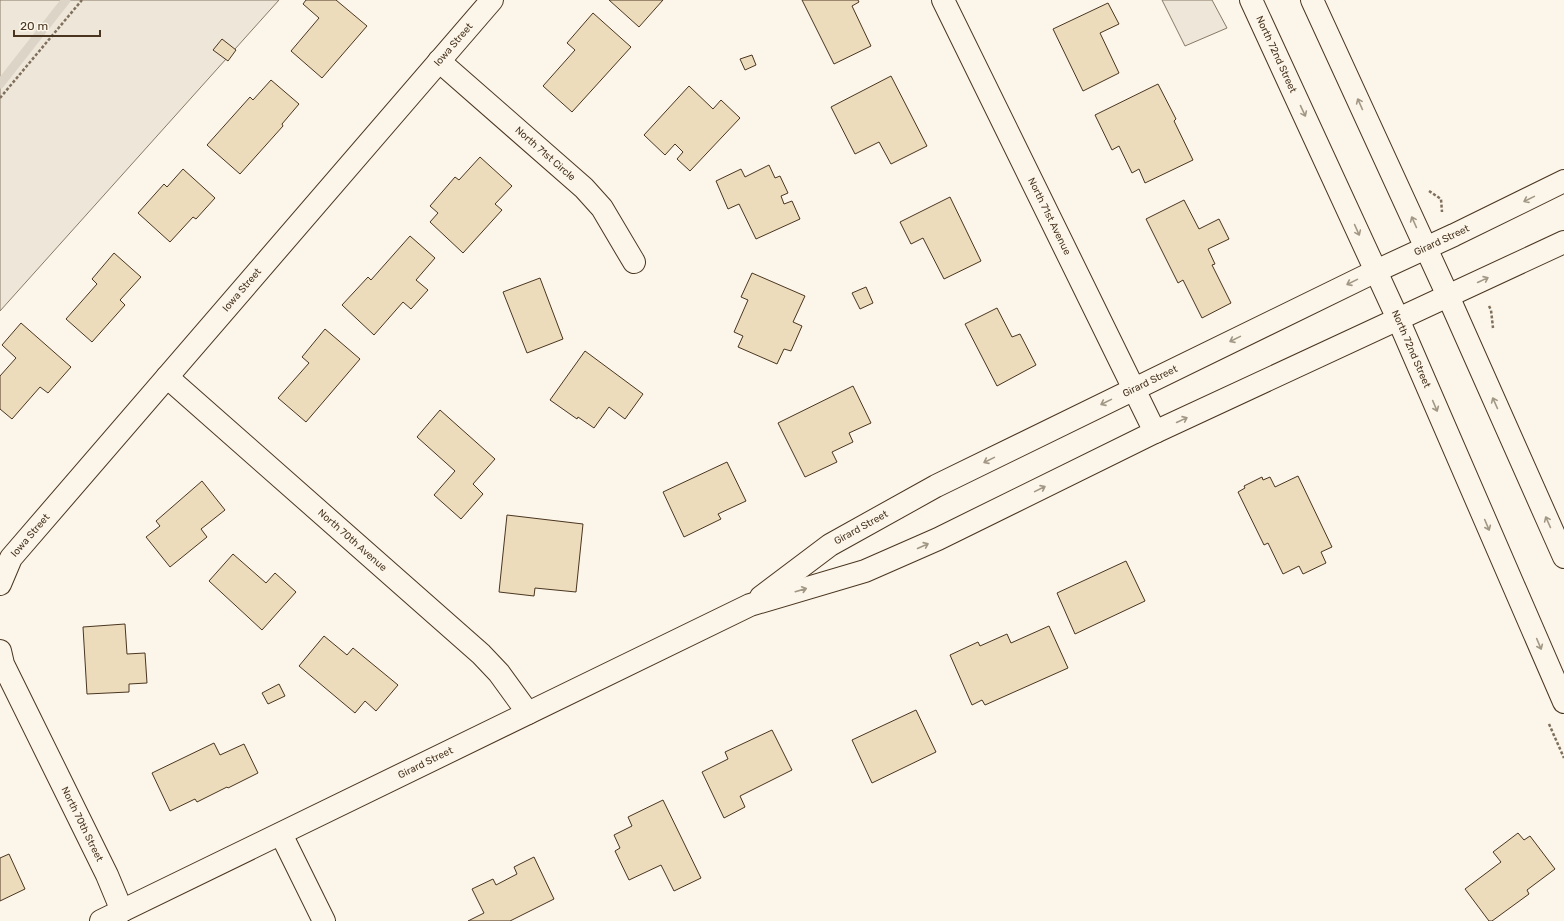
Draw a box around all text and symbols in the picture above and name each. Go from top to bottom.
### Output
scale bar [14,12,100,38]
street label: North 72nd Street [1253,14,1299,95]
text: 20 m [20,19,48,33]
street label: Iowa Street [432,21,475,69]
one-way arrow [1356,98,1363,110]
one-way arrow [1300,105,1307,117]
street label: North 71st Circle [512,124,578,184]
street label: North 71st Avenue [1025,176,1073,257]
one-way arrow [1524,196,1536,203]
one-way arrow [1410,217,1417,229]
street label: Girard Street [1412,222,1471,259]
one-way arrow [1354,223,1361,235]
street label: Iowa Street [220,266,264,314]
one-way arrow [1477,276,1489,283]
one-way arrow [1347,279,1359,286]
street label: North 72nd Street [1389,308,1433,390]
one-way arrow [1230,336,1242,343]
street label: Girard Street [1121,363,1180,400]
one-way arrow [1491,397,1499,409]
one-way arrow [1100,399,1112,406]
one-way arrow [1432,400,1440,412]
one-way arrow [1175,416,1187,423]
one-way arrow [984,457,996,464]
one-way arrow [1034,485,1046,492]
street label: North 70th Avenue [315,507,389,574]
street label: Girard Street [832,508,890,547]
street label: Iowa Street [9,511,52,560]
one-way arrow [1544,516,1551,528]
one-way arrow [1484,519,1491,531]
one-way arrow [916,542,928,549]
one-way arrow [794,586,807,593]
one-way arrow [1536,638,1543,650]
street label: Girard Street [396,744,455,781]
street label: North 70th Street [58,785,106,864]

